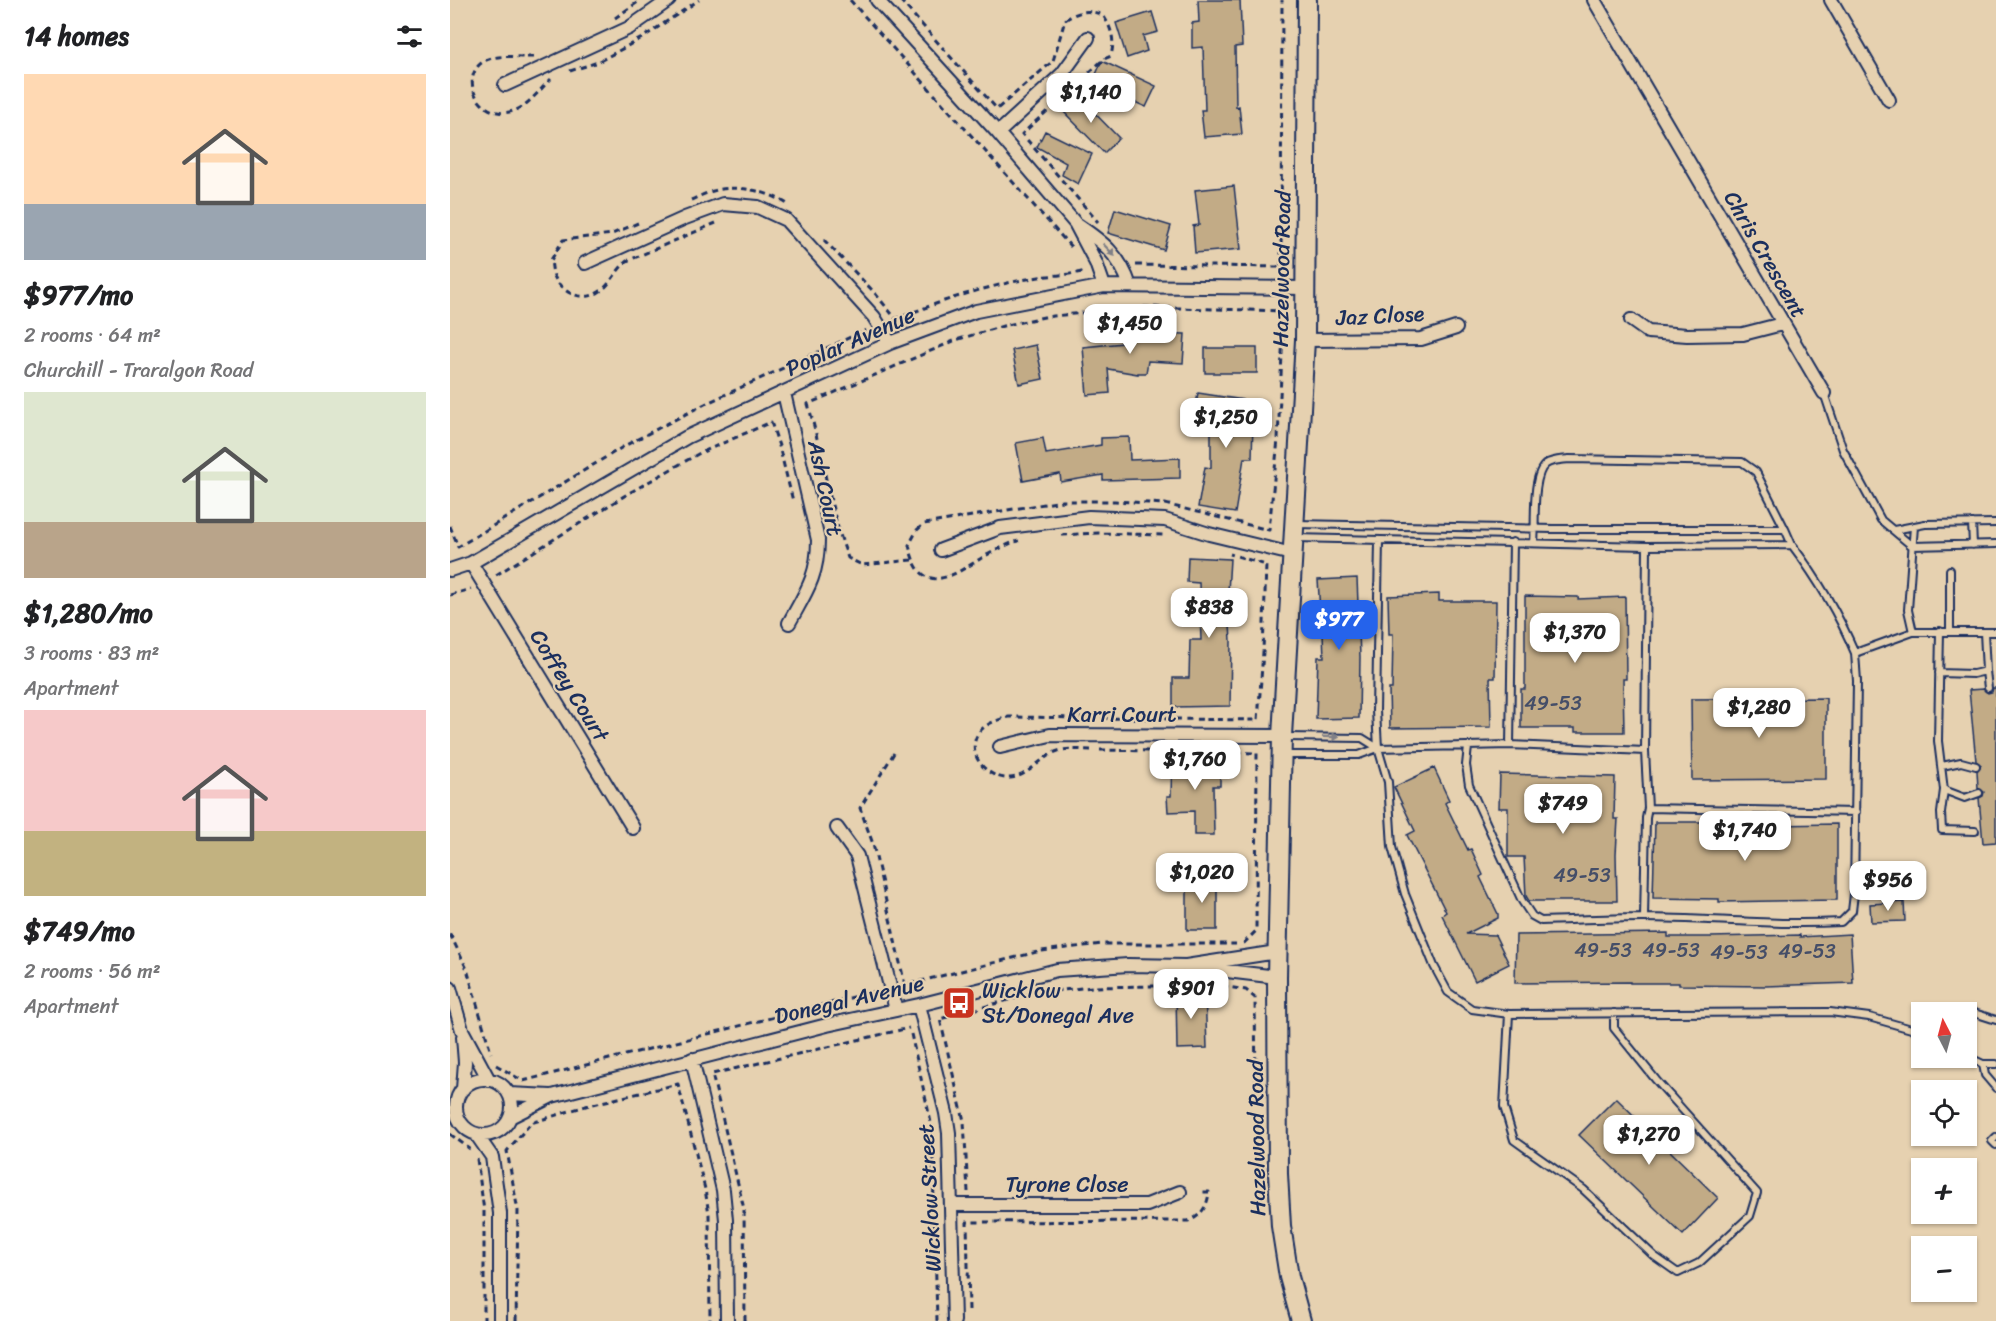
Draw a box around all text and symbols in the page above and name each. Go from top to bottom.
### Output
text: 14 homes [24,13,129,59]
icon: filters [393,20,426,53]
pin: $1,140 [1042,73,1140,124]
text: $1,140 [1060,75,1122,110]
icon: home [171,113,279,221]
street label: Chris Crescent [1713,183,1818,326]
street label: Hazelwood Road [1261,189,1302,348]
one-way arrow [1101,243,1115,257]
text: $977/mo [24,272,133,318]
street label: Jaz Close [1334,294,1426,337]
street label: Poplar Avenue [779,295,921,387]
pin: $1,450 [1081,304,1179,355]
text: $1,450 [1098,306,1162,341]
text: 2 rooms · 64 m² [24,318,161,353]
text: Churchill - Traralgon Road [24,353,253,388]
pin: $1,250 [1177,398,1275,449]
text: $1,250 [1194,400,1258,435]
icon: home [171,431,279,539]
street label: Ash Court [796,436,855,540]
pin: $838 [1173,588,1245,639]
text: $1,280/mo [24,590,153,636]
text: $838 [1185,590,1233,625]
pin: $977 [1303,600,1375,651]
text: $977 [1315,602,1363,637]
pin: $1,370 [1526,613,1624,664]
text: $1,370 [1544,615,1606,650]
street label: Coffey Court [519,621,620,750]
text: 3 rooms · 83 m² [24,636,159,671]
text: Apartment [24,671,118,706]
house number: 49-53 [1524,686,1582,721]
pin: $1,280 [1710,688,1808,739]
text: $1,280 [1727,690,1791,725]
street label: Karri Court [1067,695,1177,734]
one-way arrow [1322,732,1341,742]
pin: $1,760 [1146,740,1244,791]
text: $1,760 [1164,742,1226,777]
icon: home [171,749,279,857]
pin: $749 [1527,784,1599,835]
text: $749 [1538,786,1588,821]
pin: $1,740 [1696,811,1794,862]
text: $1,740 [1713,813,1777,848]
pin: $1,020 [1153,853,1251,904]
text: $1,020 [1170,855,1234,890]
house number: 49-53 [1553,858,1611,893]
pin: $956 [1852,861,1924,912]
text: $956 [1863,863,1913,898]
text: $749/mo [24,908,135,954]
house number: 49-53 [1574,933,1632,968]
house number: 49-53 [1642,933,1700,968]
house number: 49-53 [1778,934,1836,969]
house number: 49-53 [1710,935,1768,970]
text: 2 rooms · 56 m² [24,954,161,989]
street label: Donegal Avenue [771,963,928,1036]
pin: $901 [1155,969,1227,1020]
place label: Wicklow St/Donegal Ave [982,971,1134,1035]
text: $901 [1168,971,1214,1006]
bus stop icon: Wicklow St/Donegal Ave [941,985,977,1021]
text: Apartment [24,989,118,1024]
north arrow [1911,1002,1977,1068]
map controls [1911,1002,1977,1302]
street label: Hazelwood Road [1236,1058,1277,1217]
button: locate [1911,1080,1977,1146]
pin: $1,270 [1600,1115,1698,1166]
text: $1,270 [1617,1117,1681,1152]
street label: Wicklow Street [906,1123,953,1273]
button: + [1911,1158,1977,1224]
street label: Tyrone Close [1005,1165,1129,1204]
button: − [1911,1236,1977,1302]

